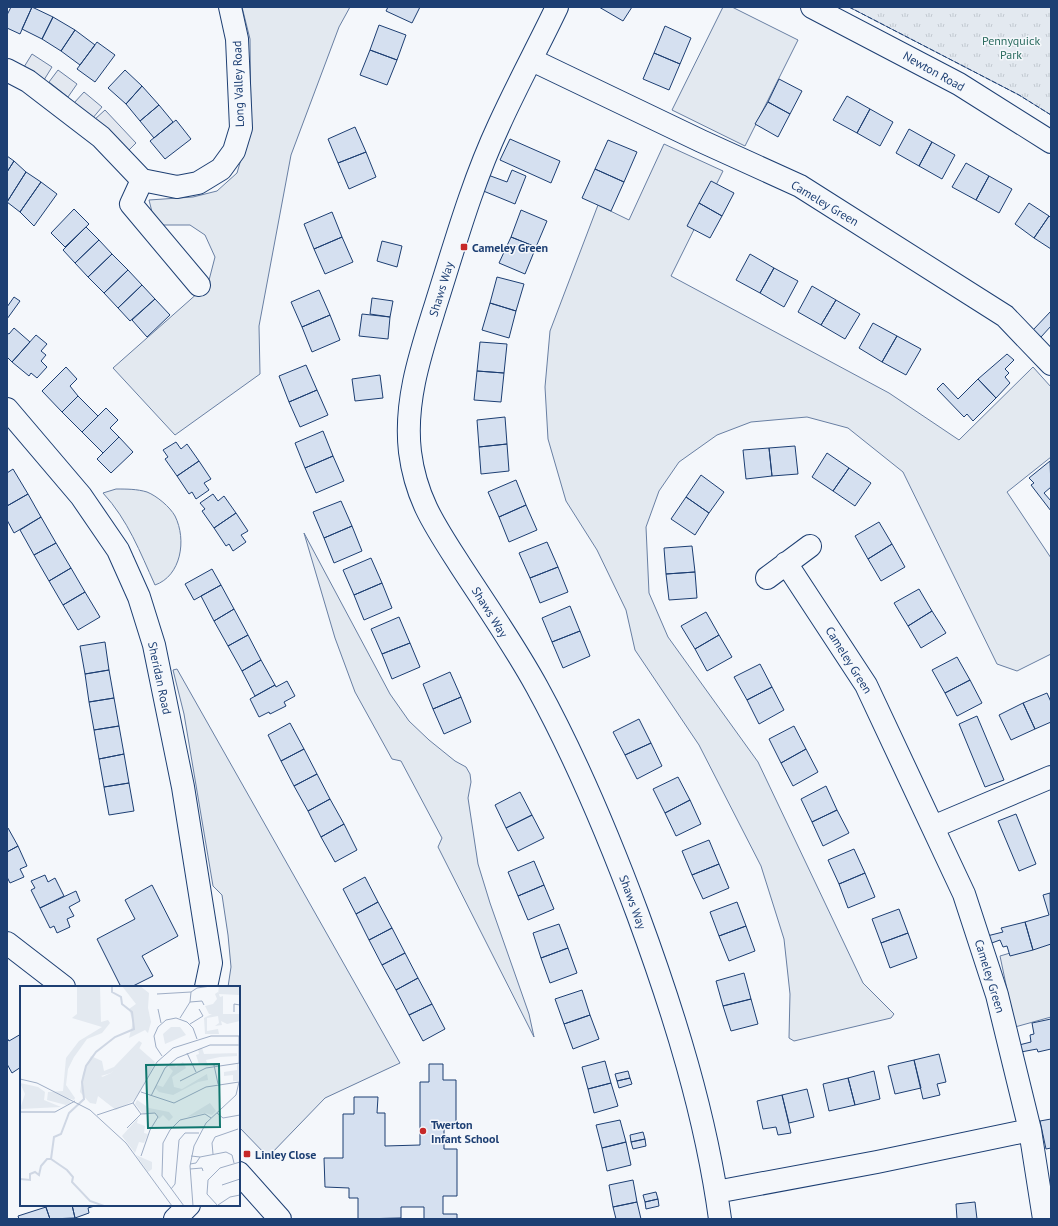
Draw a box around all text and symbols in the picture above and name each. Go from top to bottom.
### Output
park label: Pennyquick Park [982,33,1040,62]
street label: Long Valley Road [229,40,247,128]
street label: Newton Road [900,48,968,94]
street label: Cameley Green [788,177,862,229]
place label: Cameley Green [472,240,548,255]
marker: Cameley Green [459,242,469,252]
street label: Shaws Way [426,259,457,318]
street label: Shaws Way [469,584,512,640]
street label: Cameley Green [822,624,876,696]
street label: Sheridan Road [145,640,175,716]
street label: Shaws Way [616,873,650,932]
street label: Cameley Green [972,937,1008,1015]
inset map [20,986,240,1206]
place label: Twerton Infant School [431,1117,500,1146]
marker: Twerton Infant School [418,1126,428,1136]
place label: Linley Close [255,1147,316,1162]
marker: Linley Close [242,1149,252,1159]

